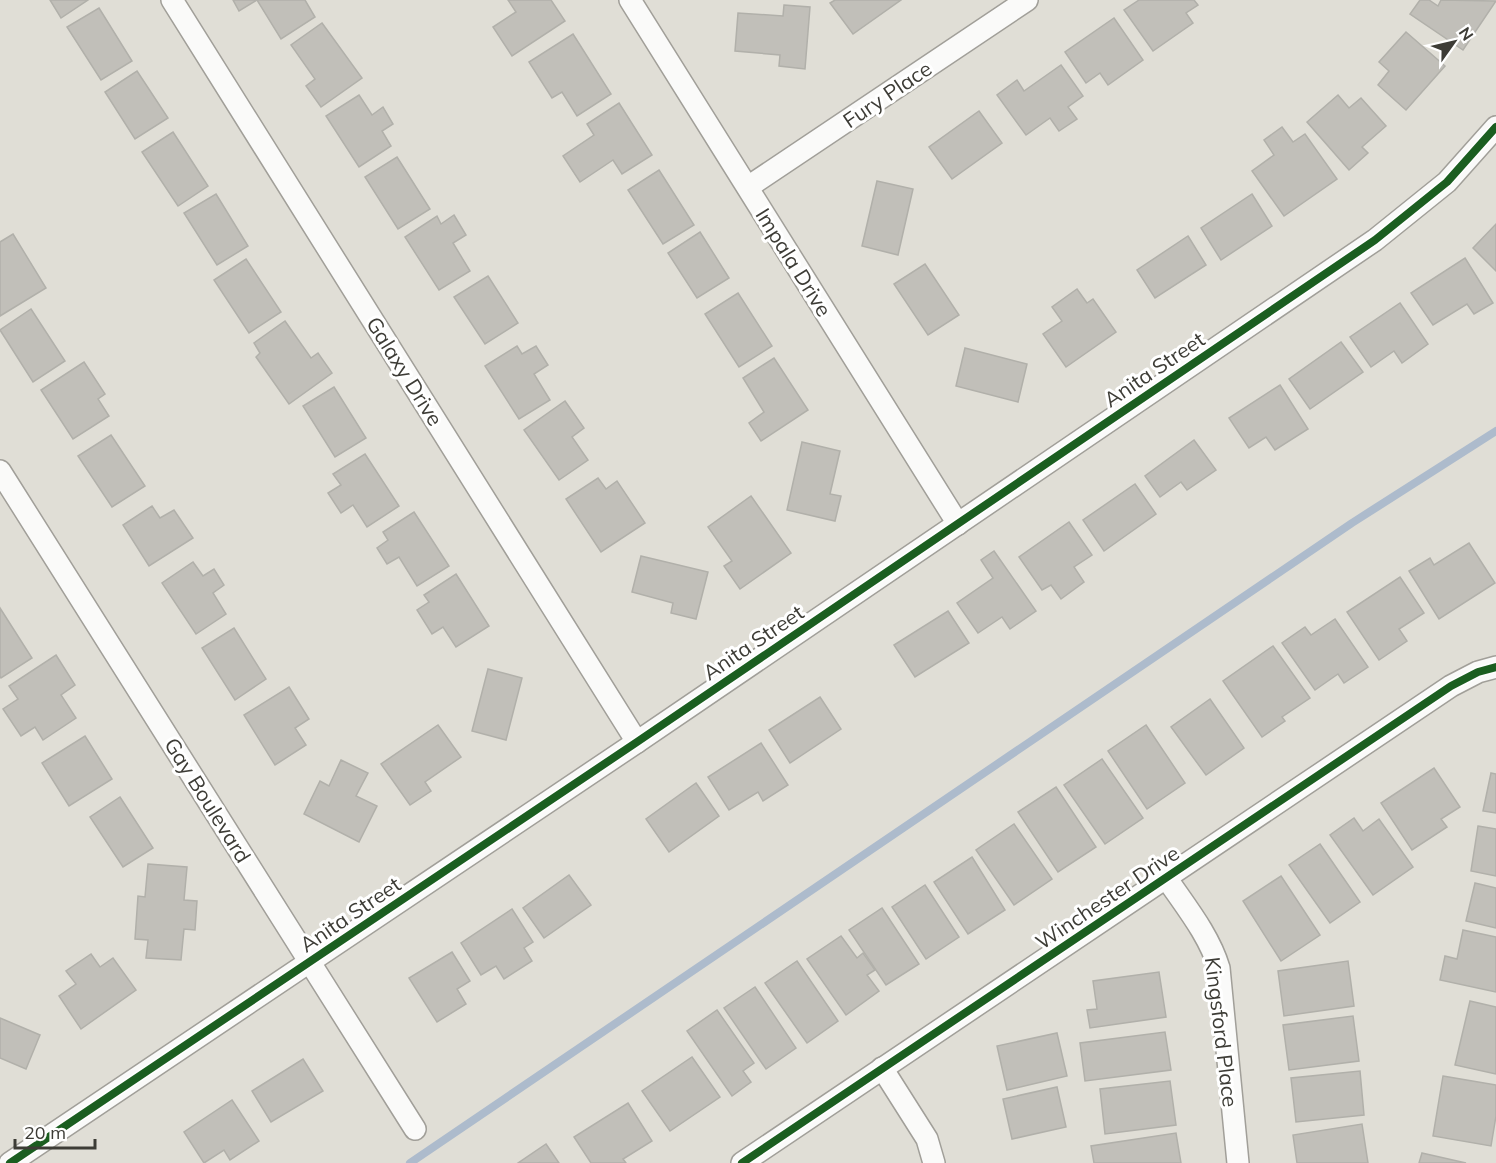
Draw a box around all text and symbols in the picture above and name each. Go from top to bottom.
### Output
north arrow [1424,12,1484,72]
text: N [1455,23,1478,44]
street label: Fury Place [838,55,936,133]
street label: Impala Drive [750,203,838,321]
street label: Galaxy Drive [361,312,449,430]
street label: Anita Street [1099,326,1209,412]
street label: Anita Street [698,599,808,685]
street label: Gay Boulevard [159,733,257,867]
street label: Winchester Drive [1030,839,1184,955]
street label: Anita Street [295,871,405,957]
street label: Kingsford Place [1200,956,1244,1108]
scale bar [15,1112,94,1150]
text: 20 m [24,1121,66,1144]

